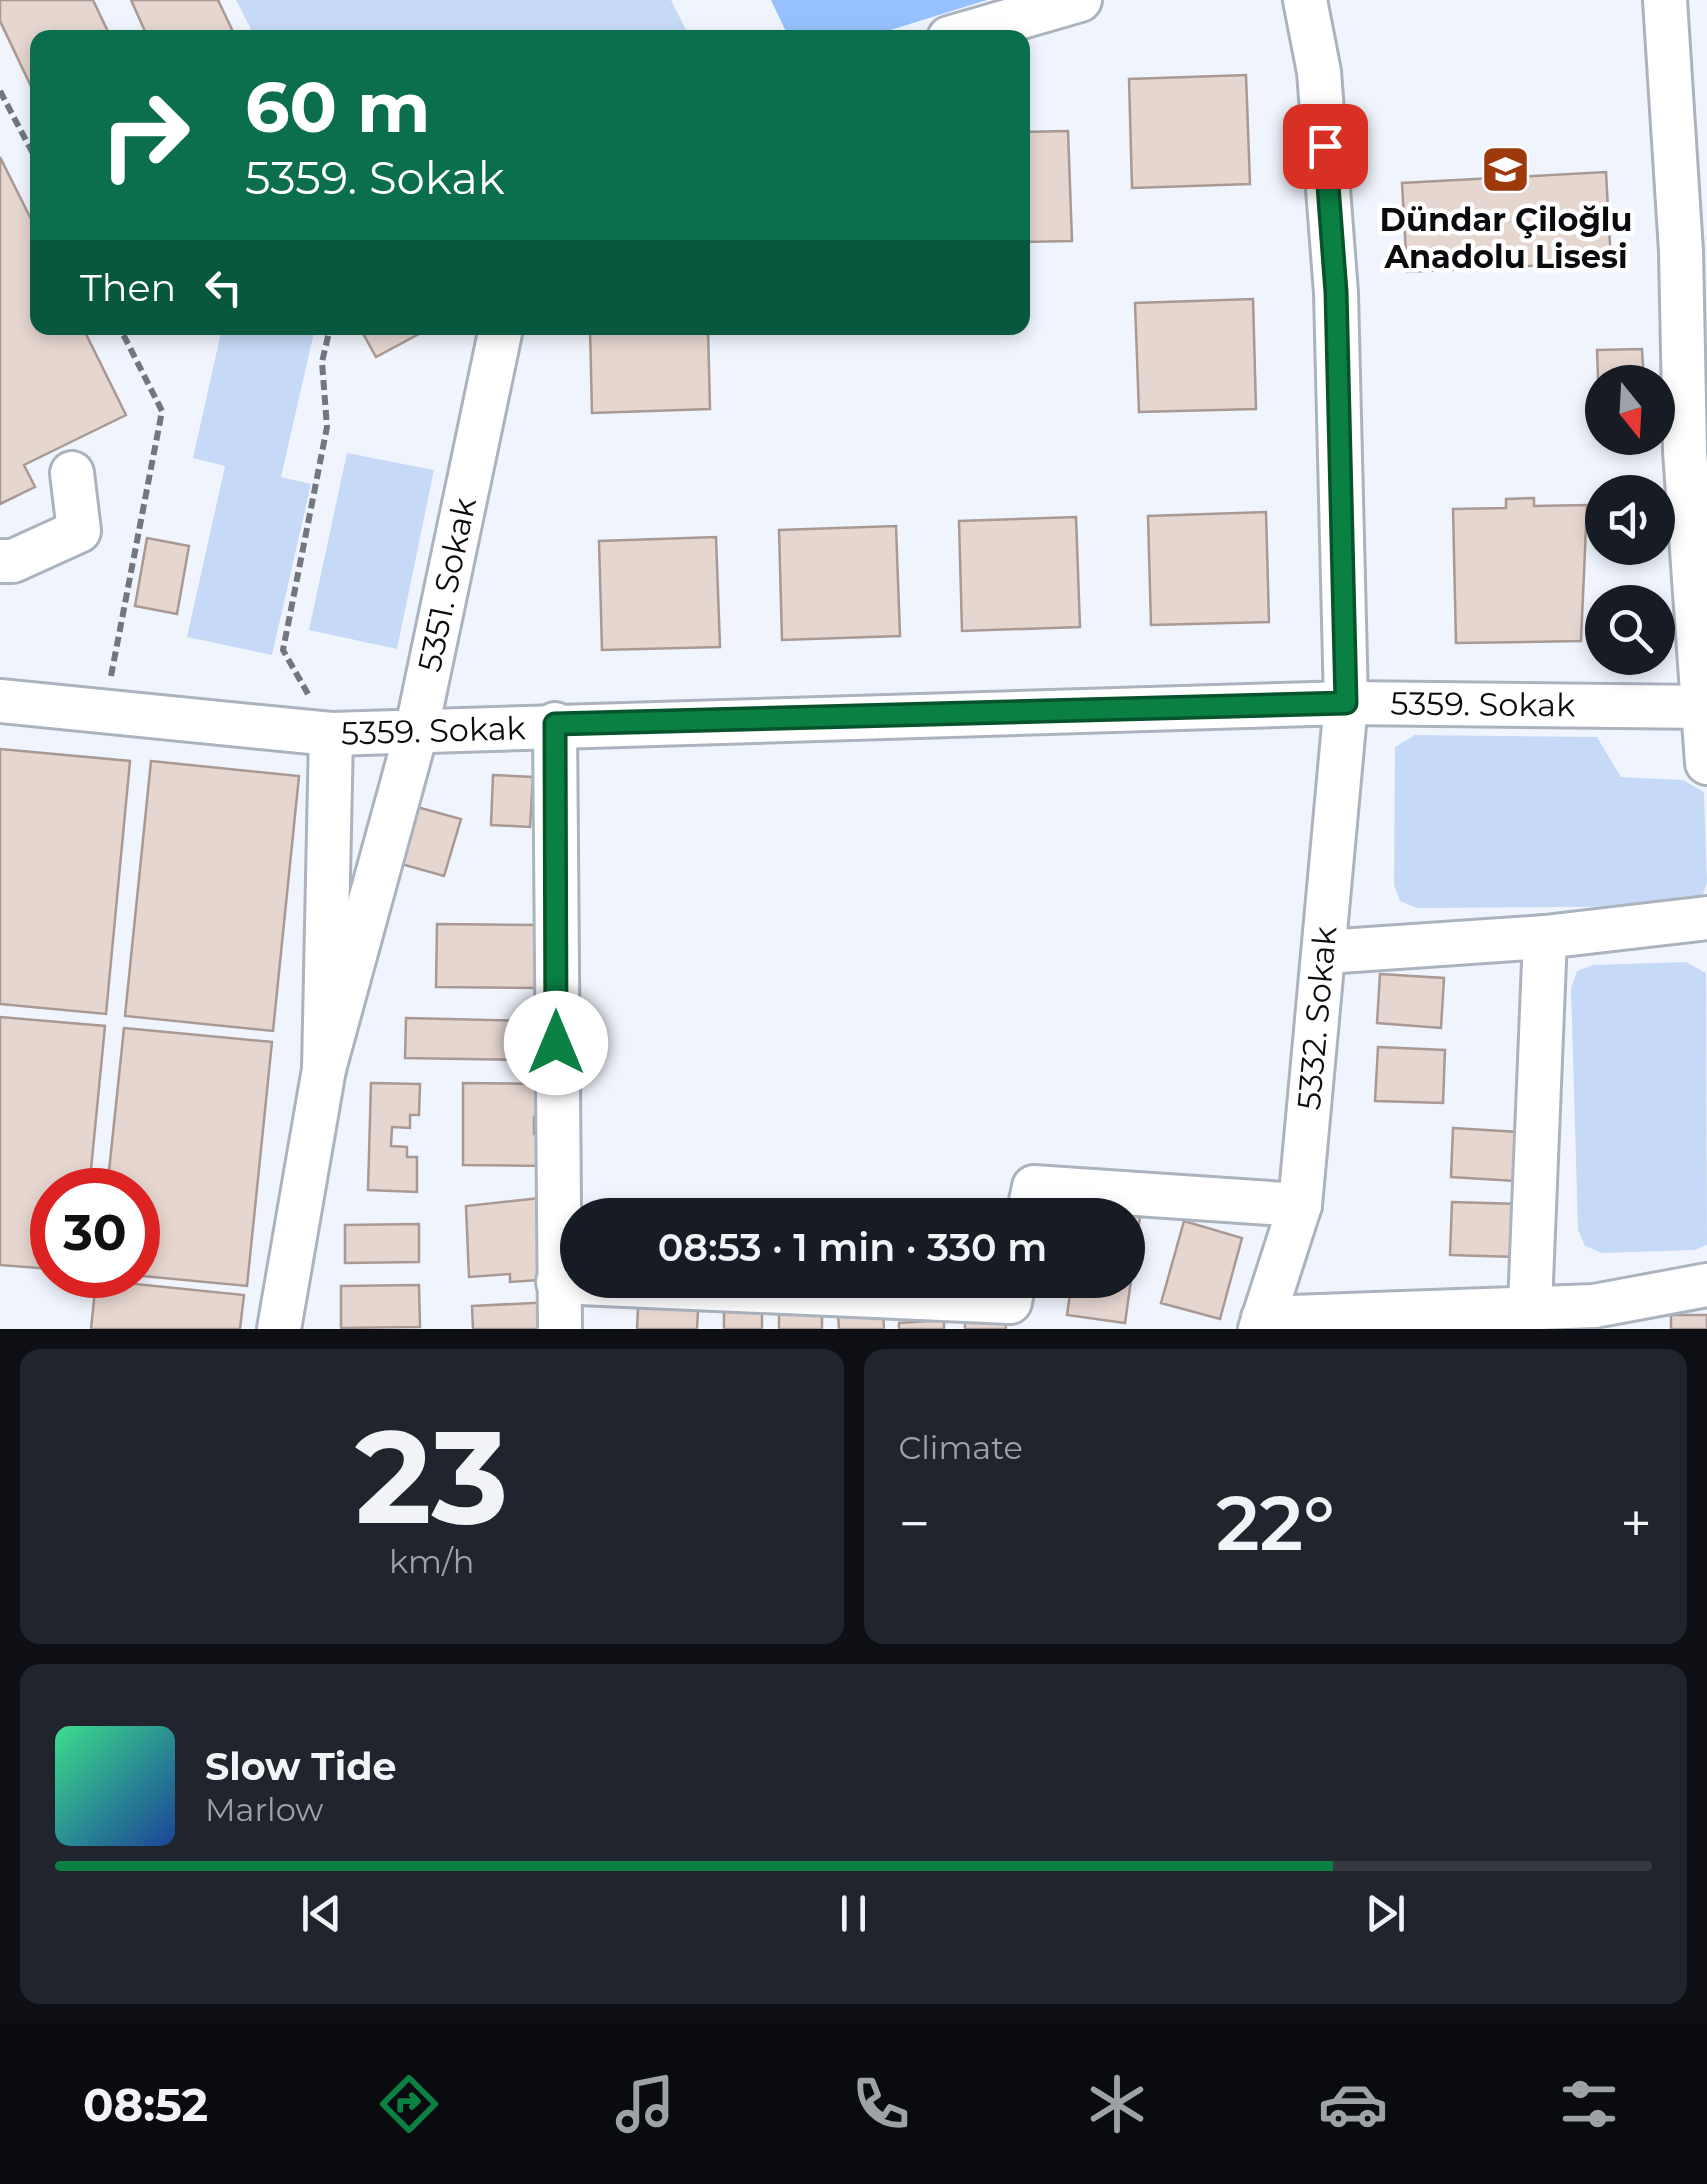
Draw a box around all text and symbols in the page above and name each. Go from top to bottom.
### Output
text: 60 m [245,64,430,150]
icon: right [80,70,210,200]
pin [1283,104,1368,189]
icon: arrive [1298,119,1353,174]
school or university icon: Dündar Çiloğlu Anadolu Lisesi [1480,144,1532,196]
text: 5359. Sokak [245,150,505,205]
place label: Dündar Çiloğlu Anadolu Lisesi [1380,200,1632,276]
icon: left [196,260,251,315]
text: Then [80,264,176,311]
north arrow [1585,365,1675,455]
map controls [1585,365,1675,675]
button: sound [1585,475,1675,565]
street label: 5351. Sokak [409,494,484,675]
button: search [1585,585,1675,675]
street label: 5359. Sokak [1390,683,1575,725]
street label: 5359. Sokak [340,708,526,753]
street label: 5332. Sokak [1289,925,1344,1111]
position arrow [504,991,608,1095]
speed limit sign: 30 [30,1168,160,1298]
text: 08:53 · 1 min · 330 m [658,1224,1047,1271]
text: 23 [355,1397,509,1556]
text: Climate [899,1428,1023,1467]
text: 22° [1216,1477,1335,1569]
text: − [899,1490,930,1557]
text: + [1620,1490,1652,1557]
text: km/h [389,1542,474,1581]
text: Slow Tide [205,1743,397,1790]
text: Marlow [205,1790,323,1829]
icon: previous [294,1886,349,1941]
icon: pause [826,1886,881,1941]
icon: next [1358,1886,1413,1941]
icon: directions [374,2069,444,2139]
icon: music [610,2069,680,2139]
icon: phone [846,2069,916,2139]
icon: climate [1082,2069,1152,2139]
icon: car [1318,2069,1388,2139]
icon: filters [1554,2069,1624,2139]
text: 08:52 [83,2077,208,2132]

